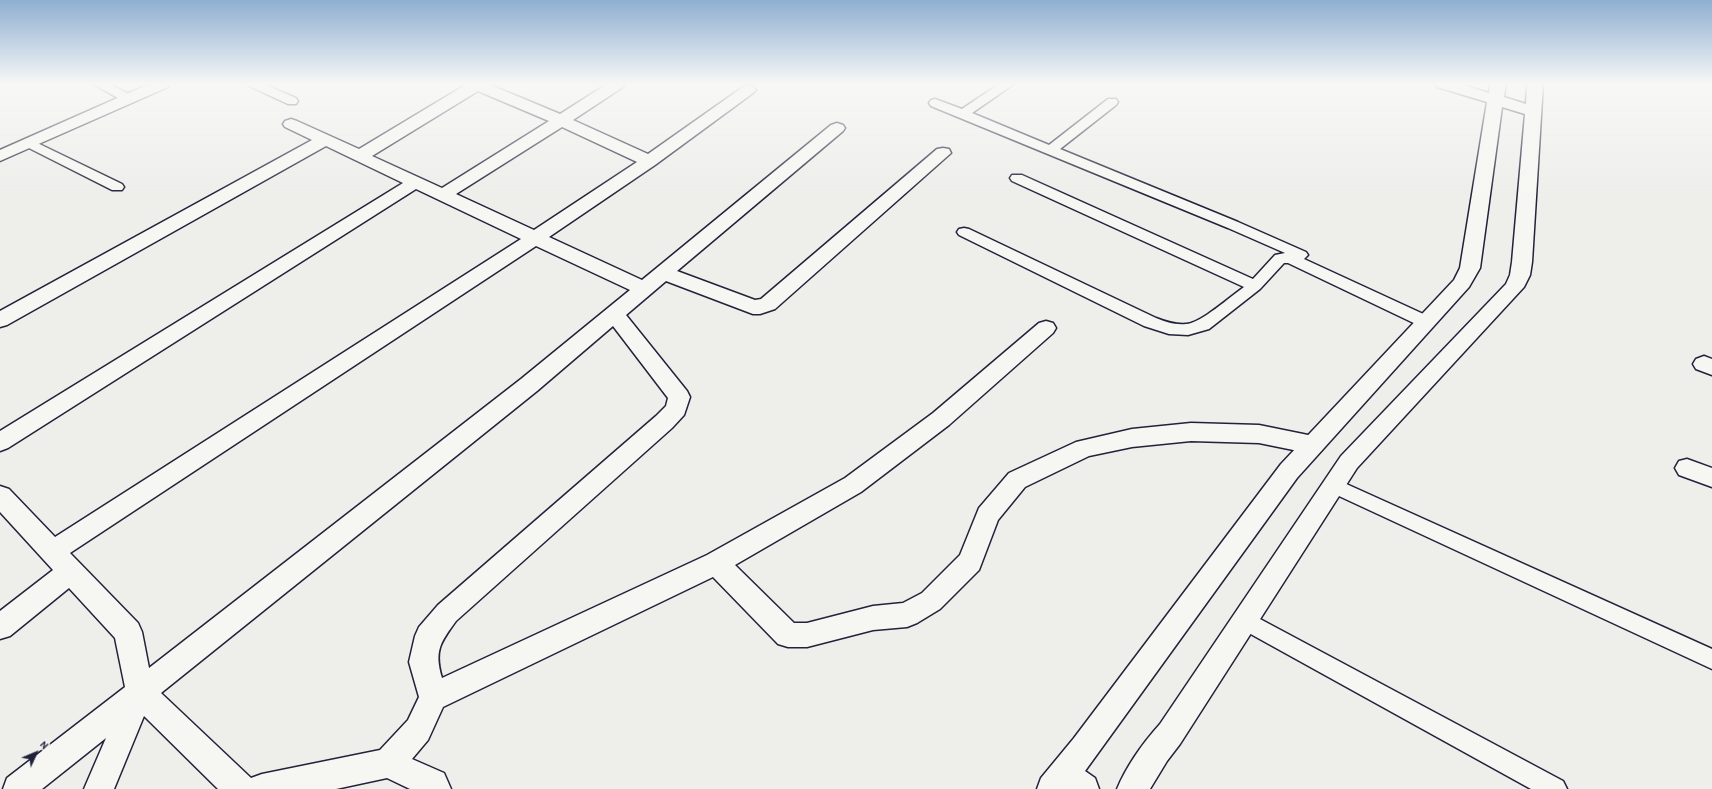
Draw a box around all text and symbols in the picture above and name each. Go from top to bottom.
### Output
north arrow [16,733,56,773]
text: N [38,738,52,752]

